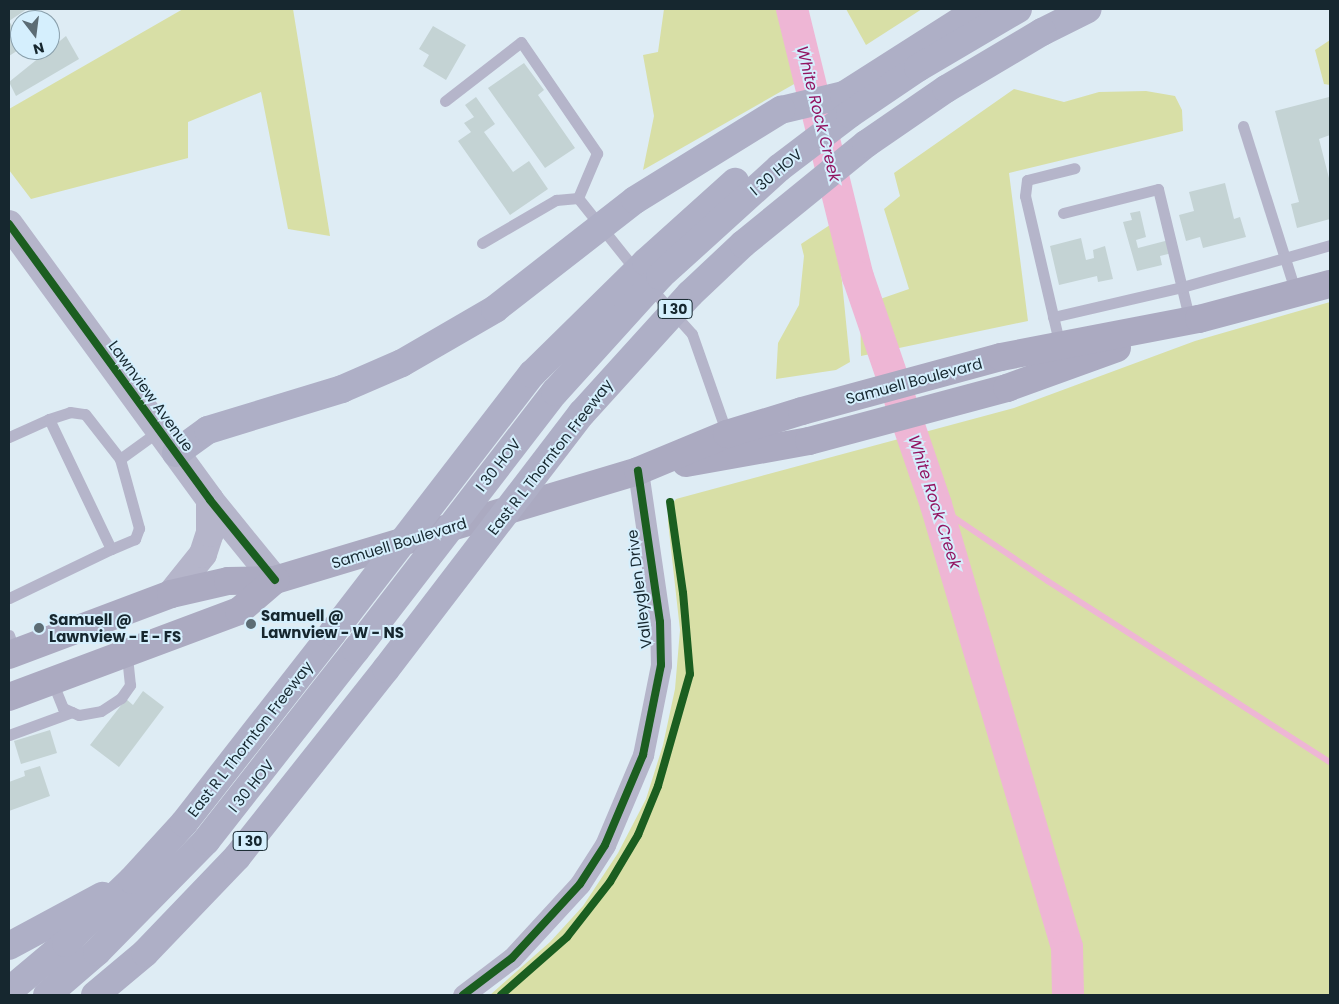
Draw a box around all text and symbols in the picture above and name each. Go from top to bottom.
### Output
north arrow [10,10,60,60]
text: N [31,38,46,60]
water label: White Rock Creek [792,44,844,184]
street label: I 30 HOV [746,145,806,199]
road number: I 30 [658,298,692,320]
street label: Lawnview Avenue [105,337,197,455]
street label: Samuell Boulevard [844,354,984,408]
street label: East R L Thornton Freeway [484,376,616,538]
water label: White Rock Creek [903,433,965,571]
street label: I 30 HOV [472,435,524,495]
street label: Samuell Boulevard [329,514,469,572]
street label: Valleyglen Drive [623,528,655,650]
place label: Samuell @ Lawnview - W - NS [261,606,404,641]
place label: Samuell @ Lawnview - E - FS [49,610,181,645]
marker: Samuell @ Lawnview - W - NS [245,618,257,630]
marker: Samuell @ Lawnview - E - FS [33,622,45,634]
street label: East R L Thornton Freeway [184,658,316,820]
street label: I 30 HOV [224,756,278,816]
road number: I 30 [232,829,268,852]

